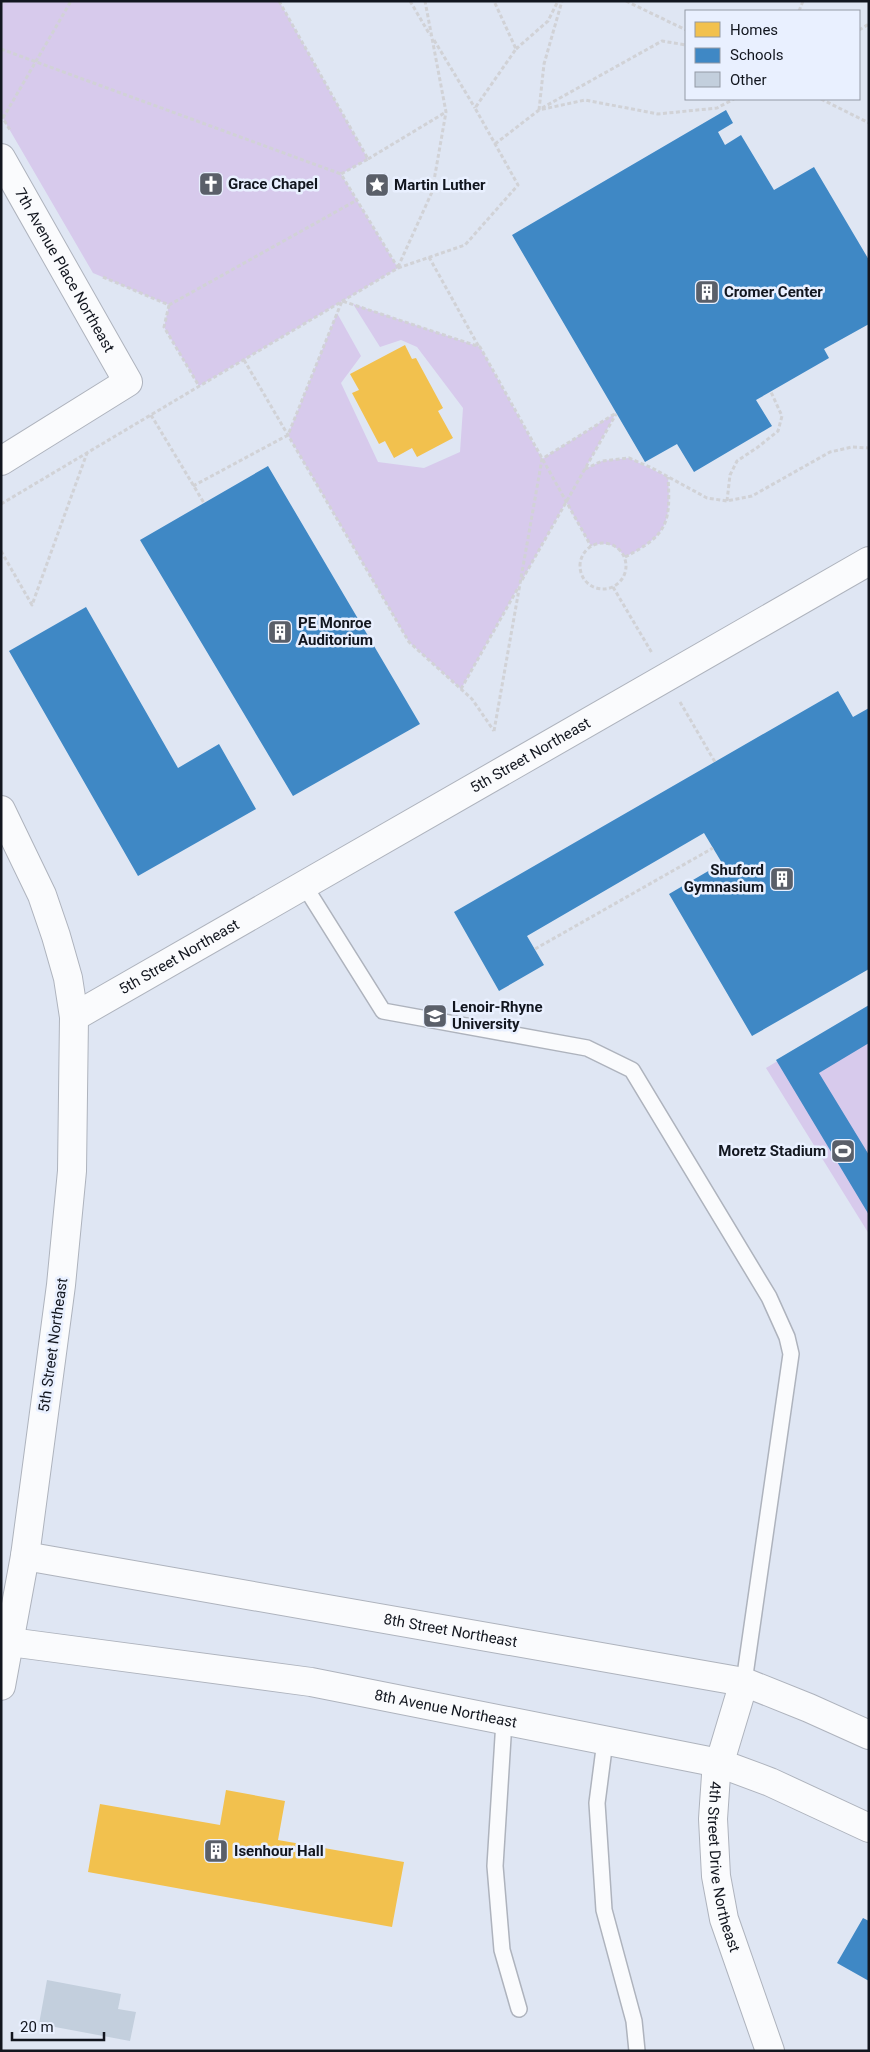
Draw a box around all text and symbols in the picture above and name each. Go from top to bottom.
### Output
legend [685,10,860,100]
text: Homes [730,21,778,39]
text: Schools [730,46,784,64]
text: Other [730,71,767,89]
church icon: Grace Chapel [198,171,224,197]
place icon: Martin Luther [364,172,390,198]
place label: Grace Chapel [228,175,318,193]
place label: Martin Luther [394,176,486,194]
street label: 7th Avenue Place Northeast [11,185,118,356]
building icon: Cromer Center [694,279,720,305]
place label: Cromer Center [724,283,823,301]
place label: PE Monroe Auditorium [298,614,373,649]
building icon: PE Monroe Auditorium [267,619,293,645]
street label: 5th Street Northeast [467,714,594,797]
place label: Shuford Gymnasium [684,861,764,896]
building icon: Shuford Gymnasium [769,866,795,892]
street label: 5th Street Northeast [116,915,242,998]
place label: Lenoir-Rhyne University [452,998,543,1033]
school or university icon: Lenoir-Rhyne University [422,1003,448,1029]
sports icon: Moretz Stadium [830,1138,856,1164]
place label: Moretz Stadium [718,1142,826,1160]
street label: 5th Street Northeast [35,1277,71,1413]
street label: 8th Street Northeast [382,1610,519,1651]
street label: 8th Avenue Northeast [373,1686,519,1732]
street label: 4th Street Drive Northeast [704,1781,744,1955]
building icon: Isenhour Hall [203,1838,229,1864]
place label: Isenhour Hall [234,1842,324,1860]
scale bar [12,2010,105,2042]
text: 20 m [20,2018,54,2036]

